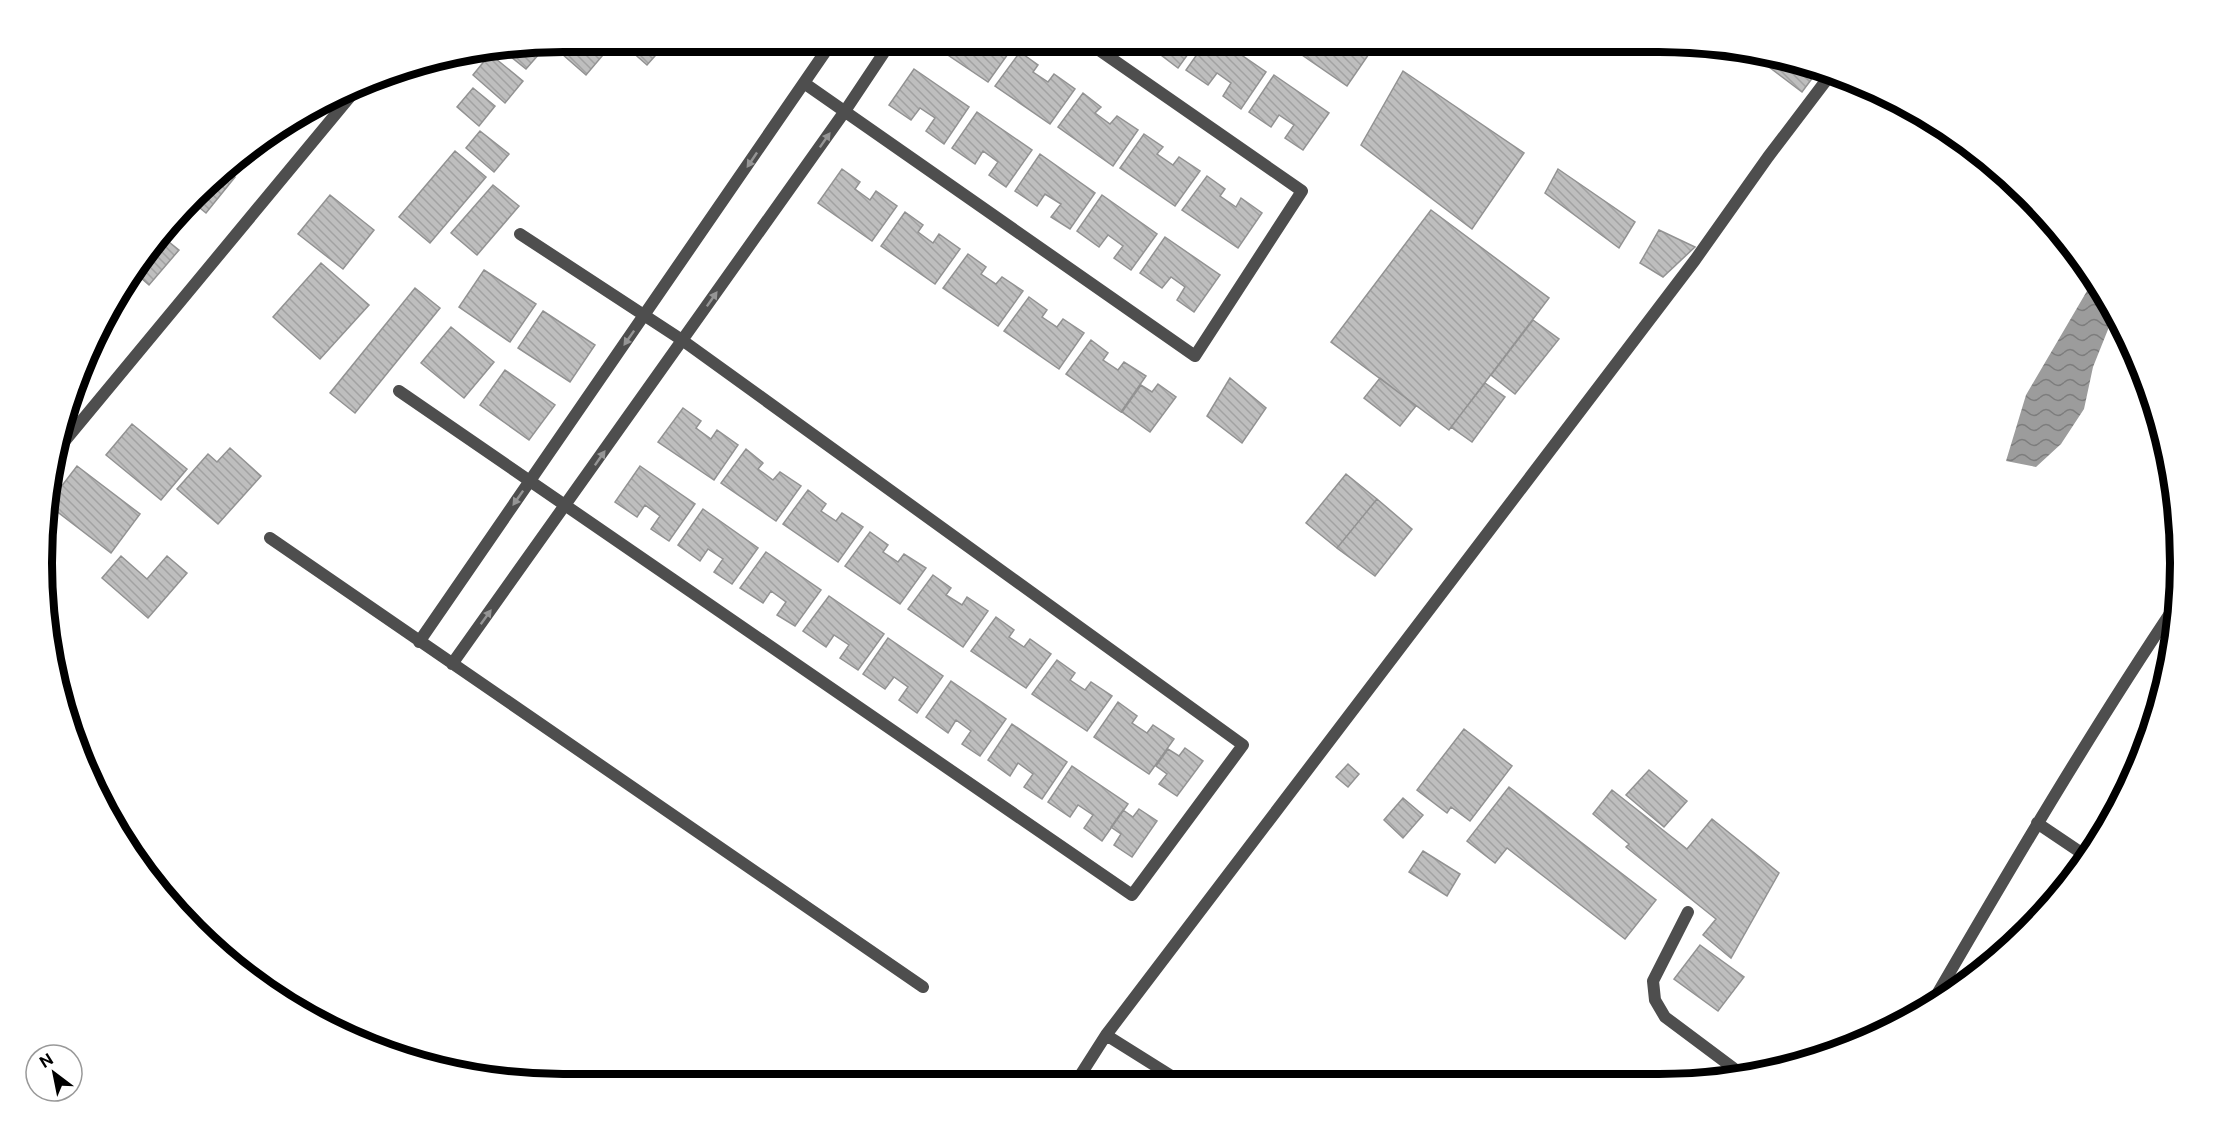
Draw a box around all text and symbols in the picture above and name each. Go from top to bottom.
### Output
one-way arrow [819,132,831,148]
one-way arrow [746,151,757,168]
one-way arrow [706,291,718,307]
one-way arrow [624,330,635,346]
one-way arrow [594,450,605,466]
one-way arrow [513,490,524,506]
one-way arrow [480,609,492,624]
north arrow [24,1043,84,1103]
text: N [36,1049,57,1072]

